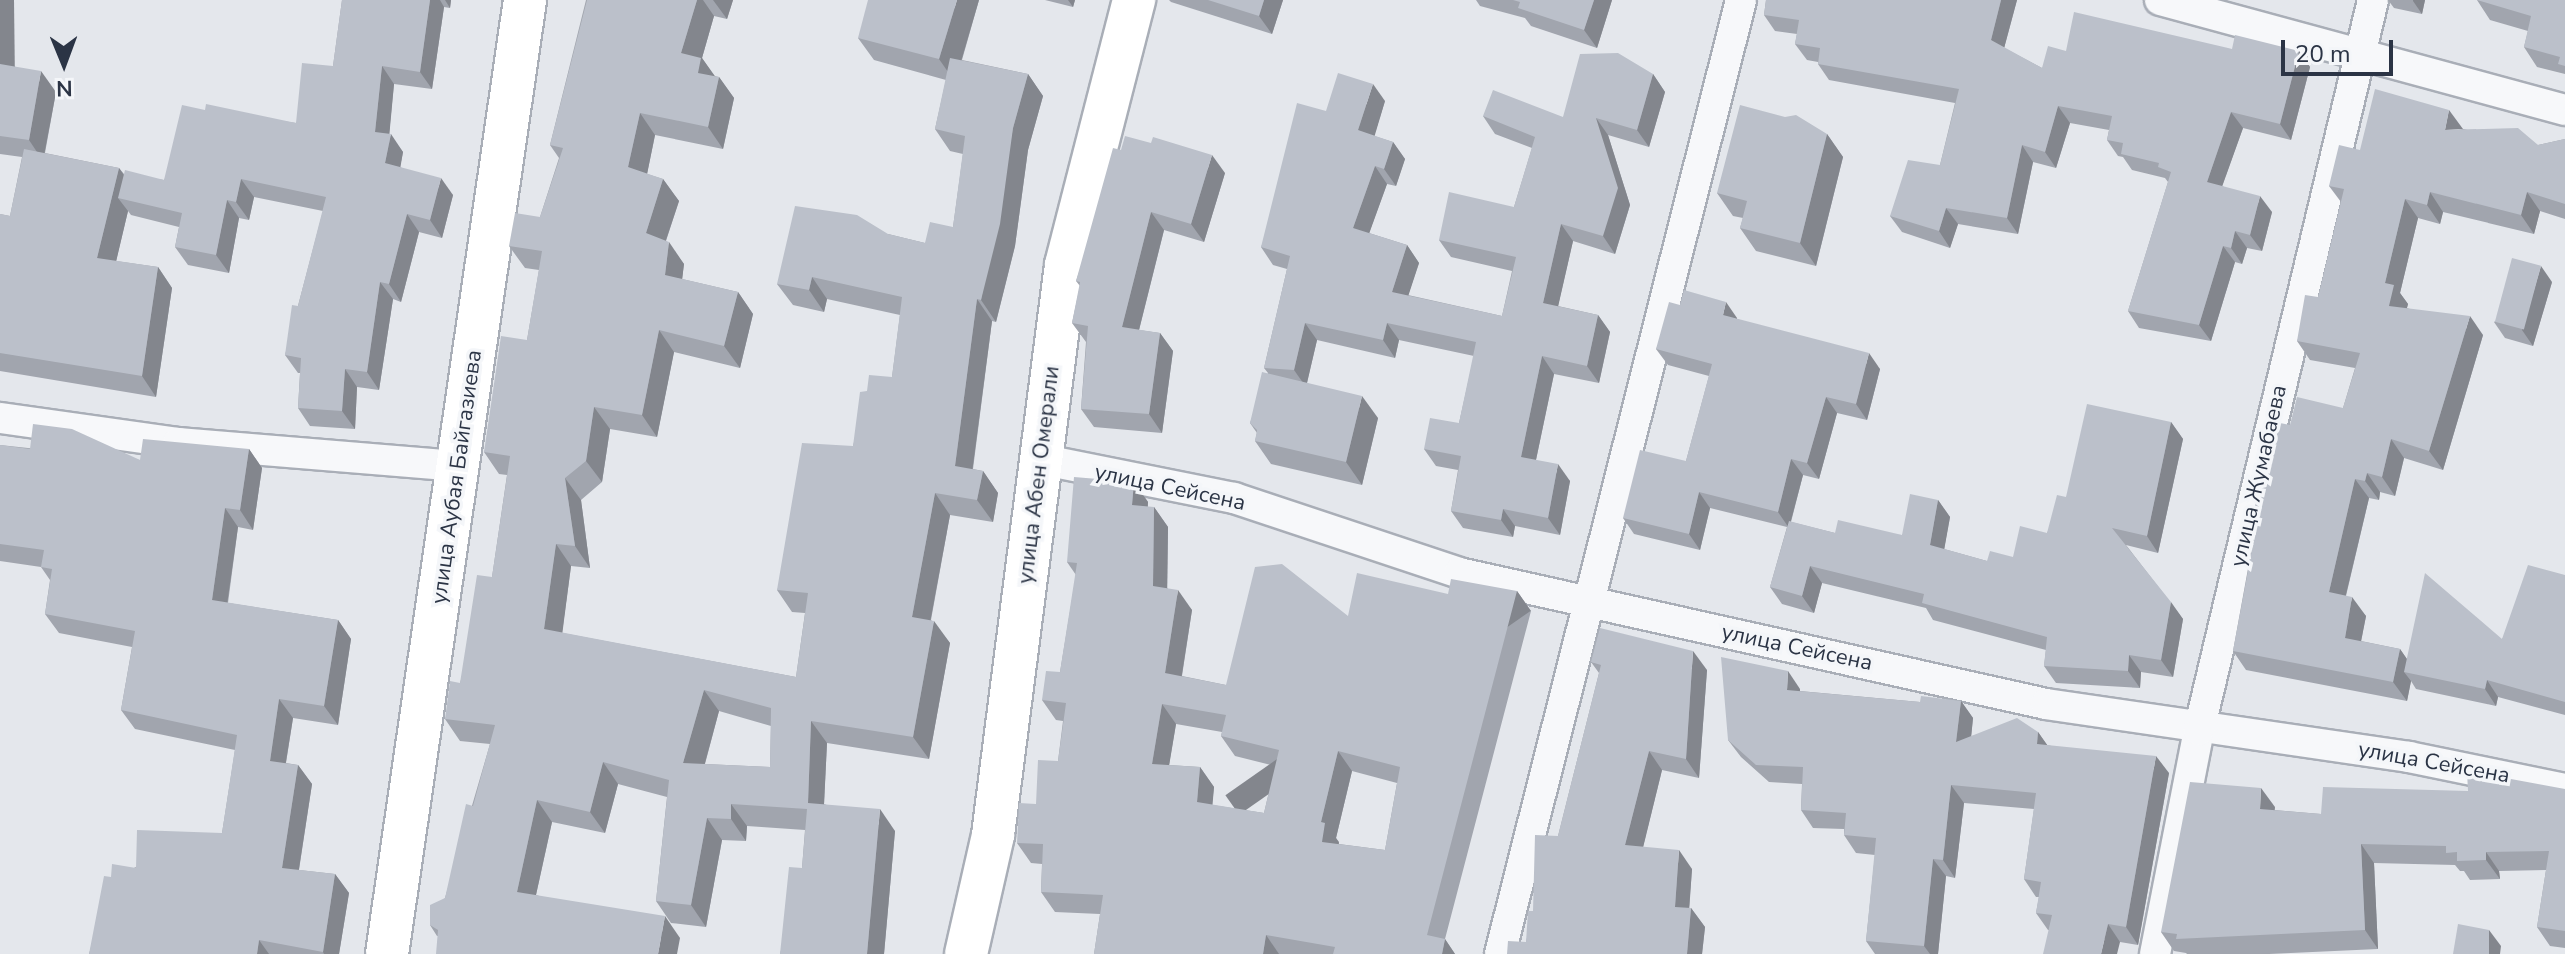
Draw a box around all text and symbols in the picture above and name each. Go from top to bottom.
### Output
north arrow [24,24,104,104]
scale bar [2285,24,2397,74]
text: 20 m [2295,38,2351,70]
text: N [56,73,73,103]
street label: улица Аубая Байгазиева [426,348,488,606]
street label: улица Абен Омерали [1013,365,1065,585]
street label: улица Жумабаева [2225,383,2293,569]
street label: улица Сейсена [1092,459,1248,517]
street label: улица Сейсена [1719,619,1875,677]
street label: улица Сейсена [2356,737,2512,789]

